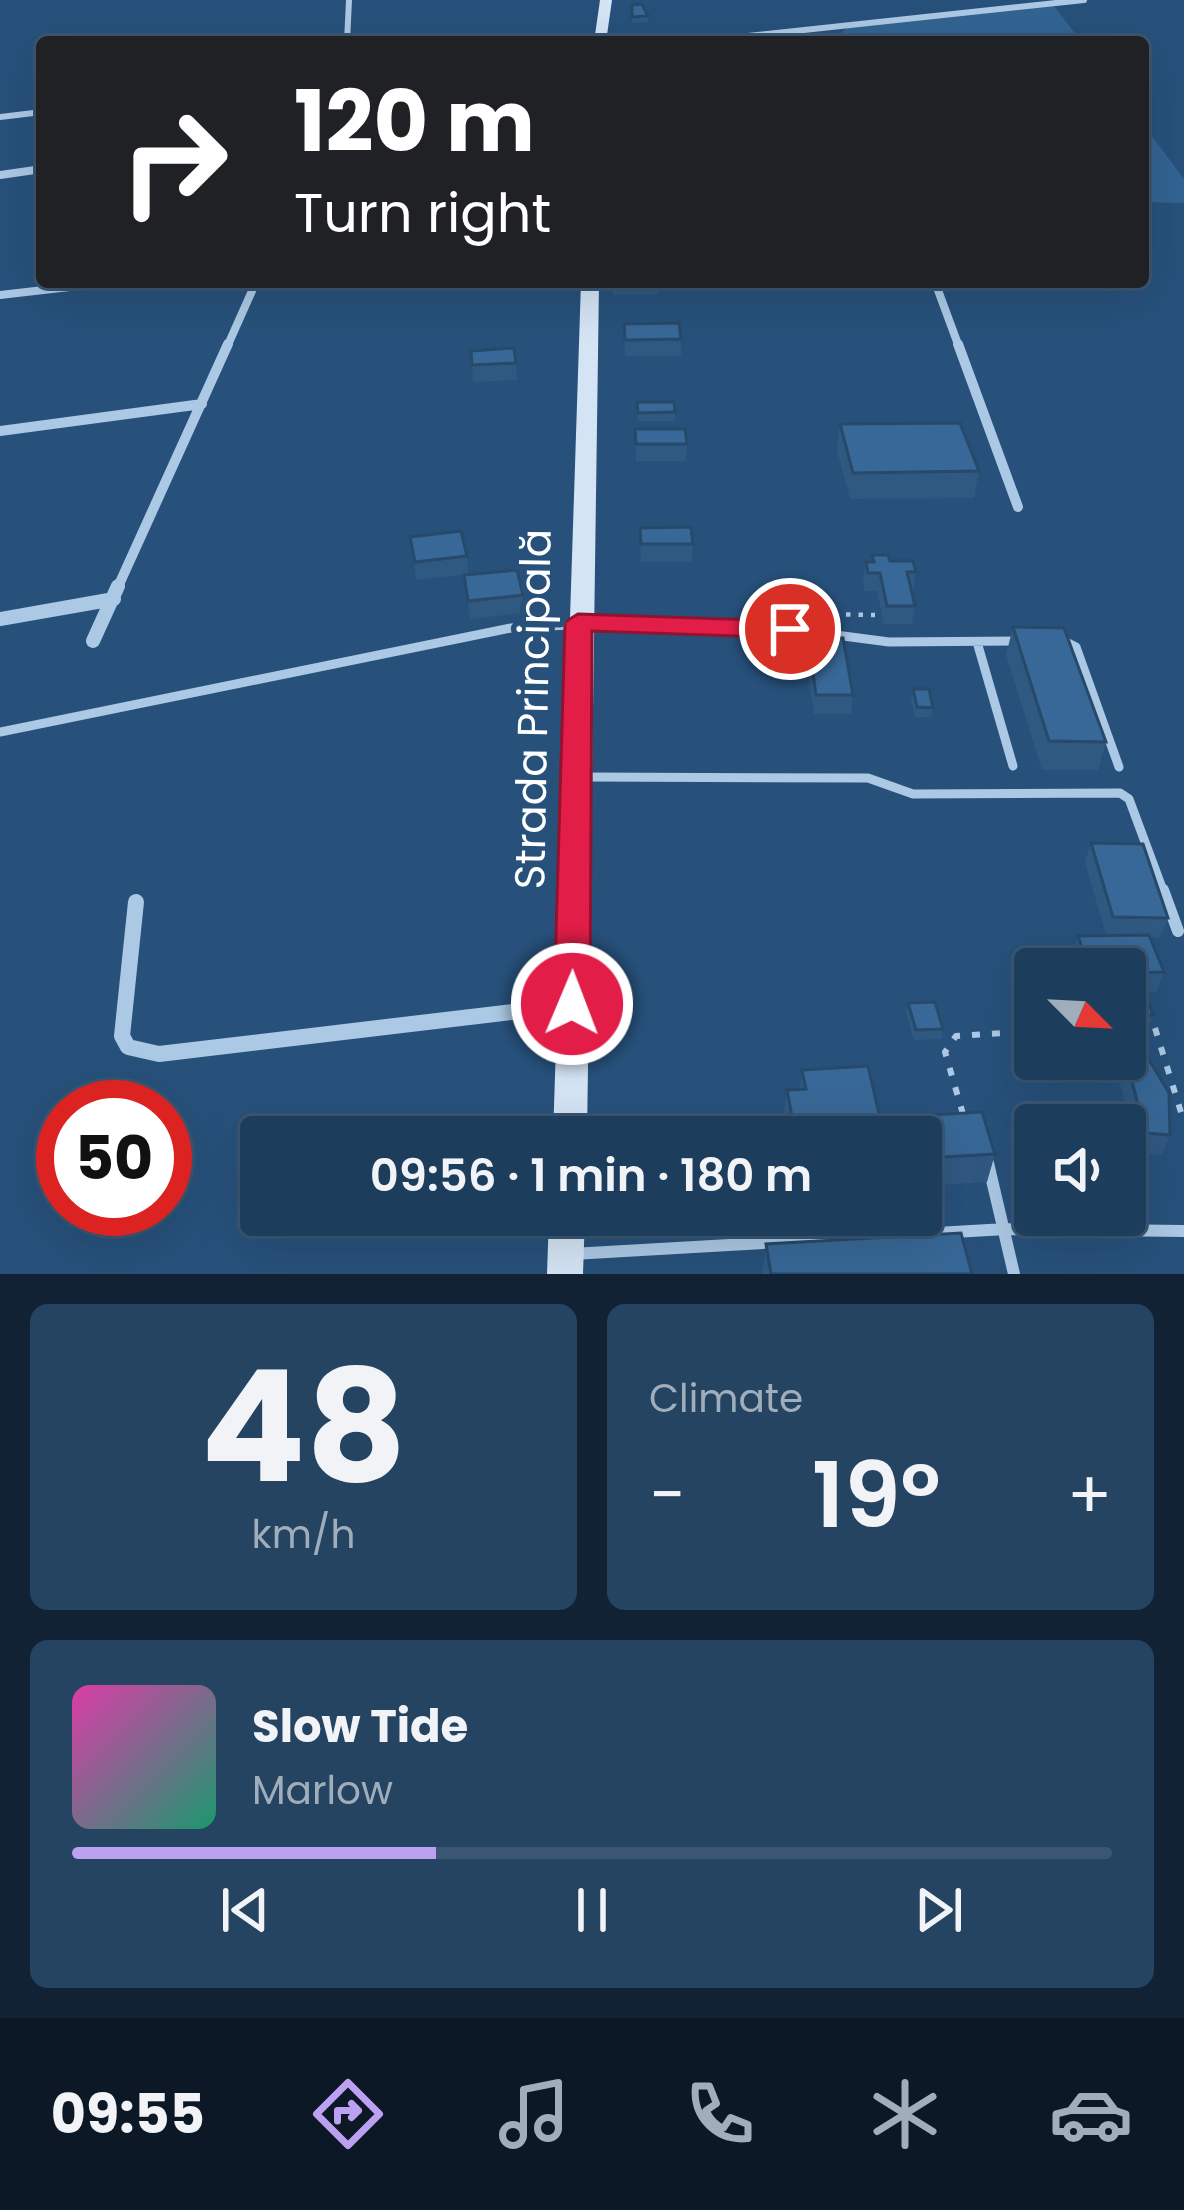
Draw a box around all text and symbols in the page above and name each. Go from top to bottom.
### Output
text: 120 m [294,63,535,180]
icon: right [96,84,252,240]
text: Turn right [294,175,551,251]
street label: Strada Principală [500,528,566,890]
pin [739,578,841,680]
icon: arrive [757,596,823,662]
position arrow [509,941,635,1067]
north arrow [1014,948,1146,1080]
map controls [1014,948,1146,1236]
speed limit sign: 50 [36,1080,192,1236]
button: sound [1014,1104,1146,1236]
text: 09:56 · 1 min · 180 m [370,1144,812,1207]
text: 48 [200,1317,407,1536]
text: Climate [649,1371,803,1426]
text: 19° [812,1432,941,1559]
text: − [649,1449,685,1541]
text: + [1067,1449,1112,1541]
text: km/h [252,1507,355,1562]
text: Slow Tide [252,1695,468,1758]
text: Marlow [252,1763,393,1818]
icon: previous [212,1877,278,1943]
icon: pause [559,1877,625,1943]
icon: next [906,1877,972,1943]
icon: directions [306,2072,390,2156]
icon: music [492,2072,576,2156]
icon: phone [678,2072,762,2156]
icon: climate [863,2072,947,2156]
icon: car [1049,2072,1133,2156]
text: 09:55 [51,2076,205,2152]

